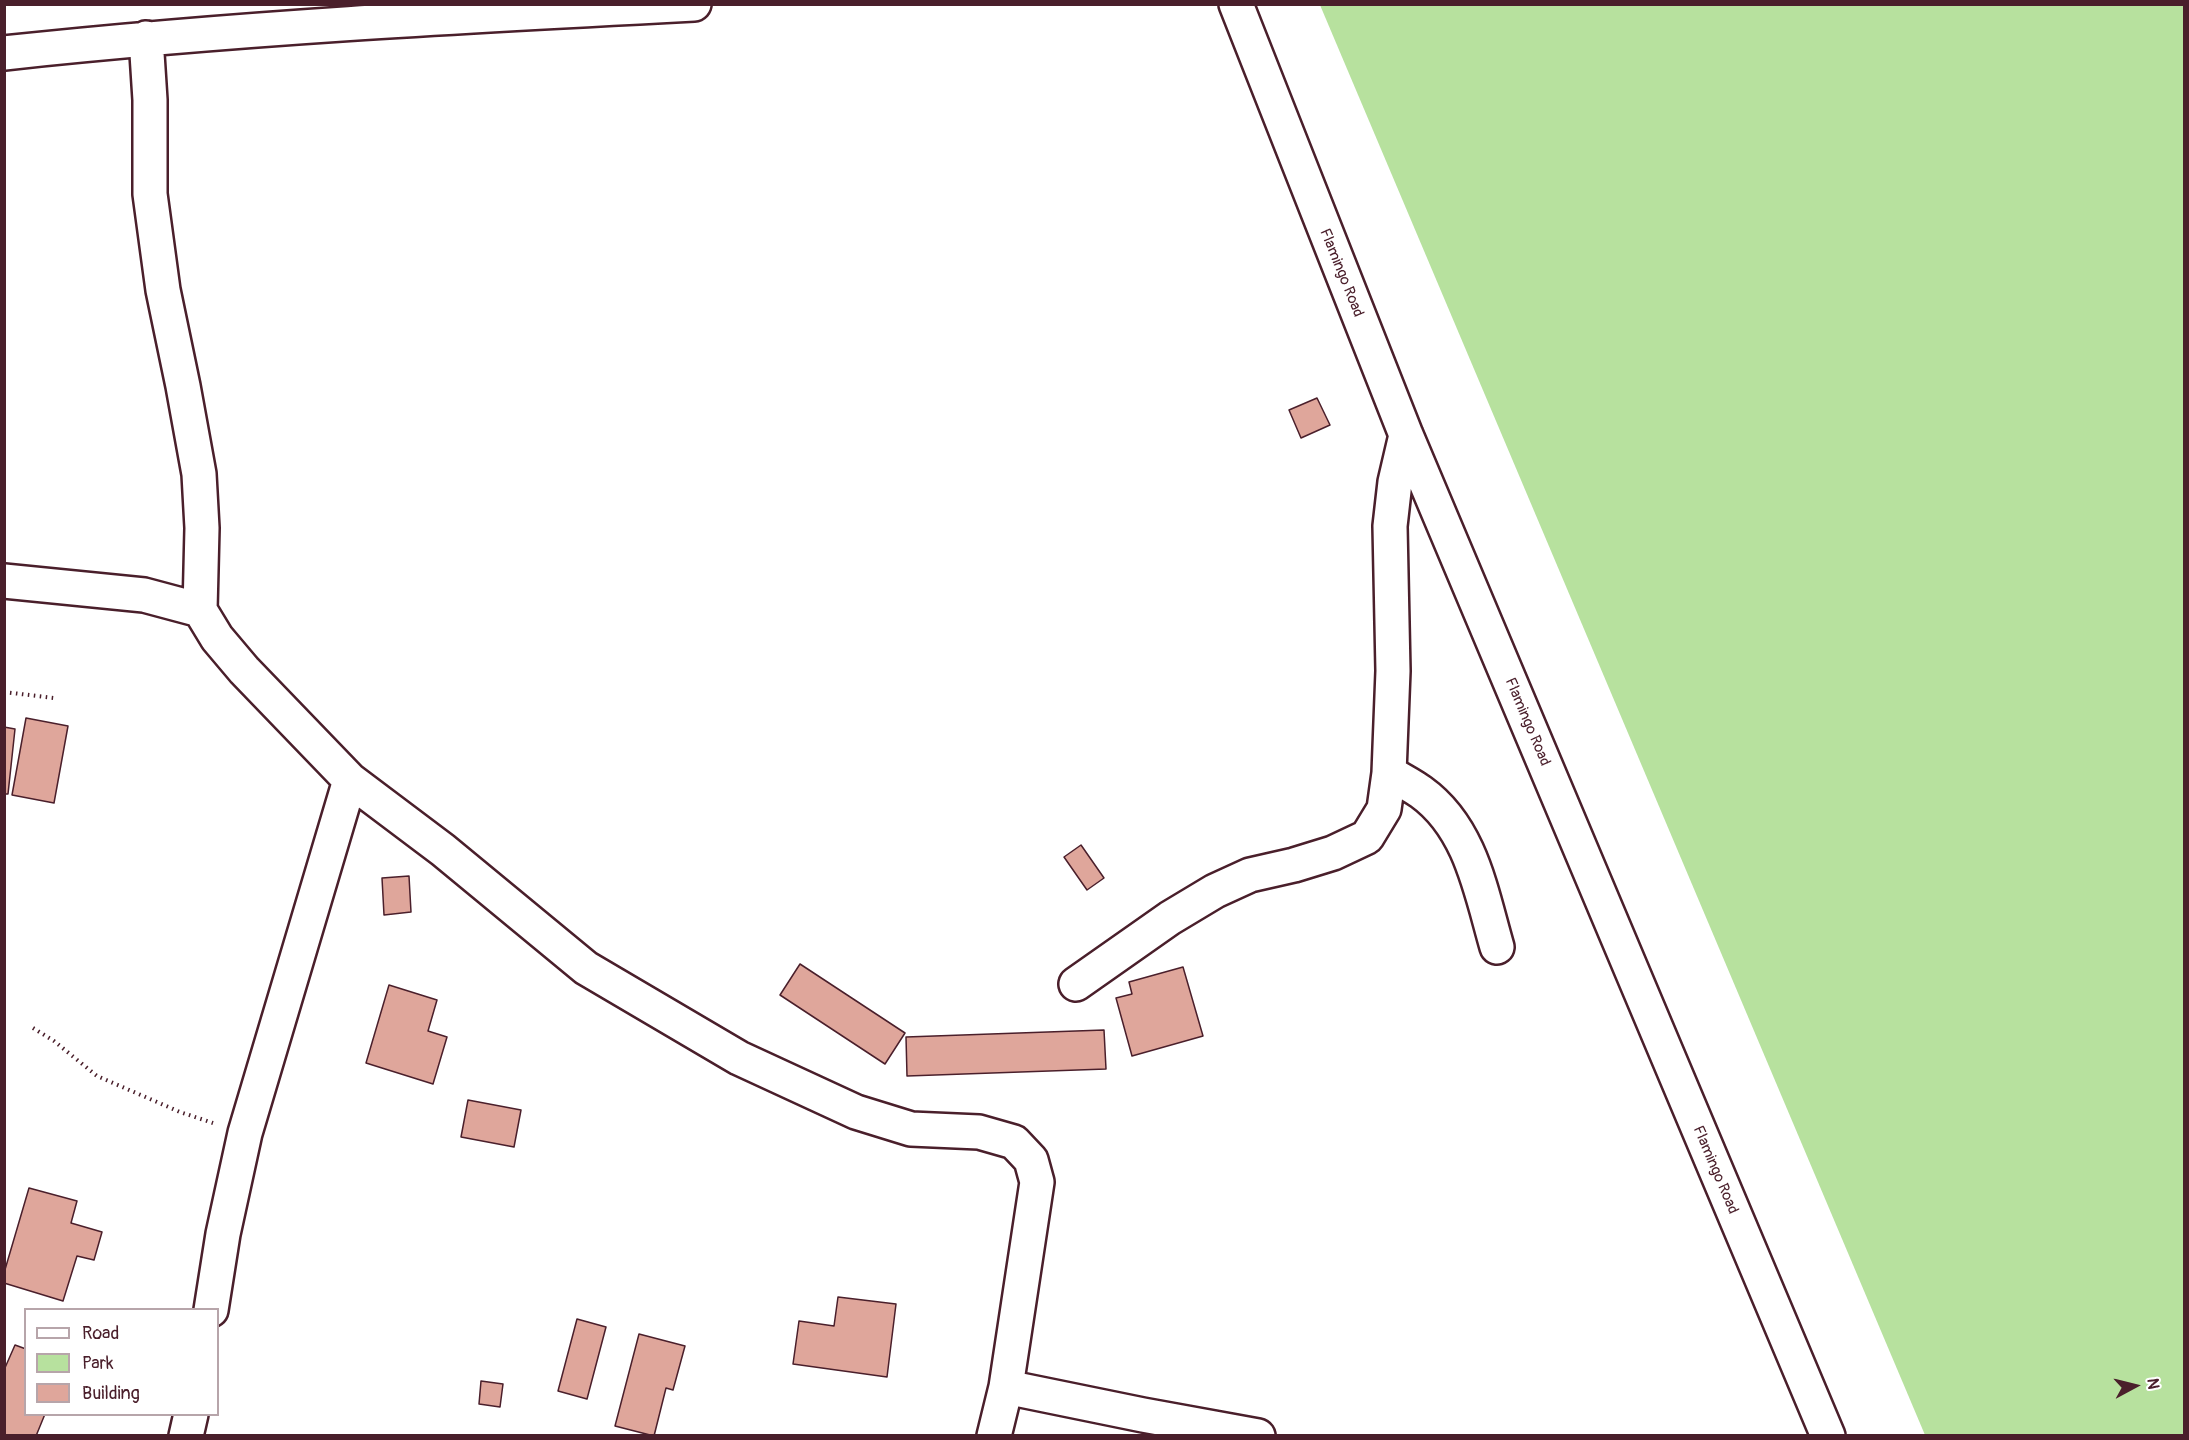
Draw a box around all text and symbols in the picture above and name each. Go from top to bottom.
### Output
street label: Flamingo Road [1315,226,1367,320]
street label: Flamingo Road [1500,675,1554,769]
street label: Flamingo Road [1688,1123,1742,1217]
legend [24,1308,219,1416]
text: Road [82,1322,119,1345]
text: Park [82,1352,114,1375]
north arrow [2105,1356,2165,1416]
text: N [2142,1377,2163,1390]
text: Building [82,1382,140,1405]

